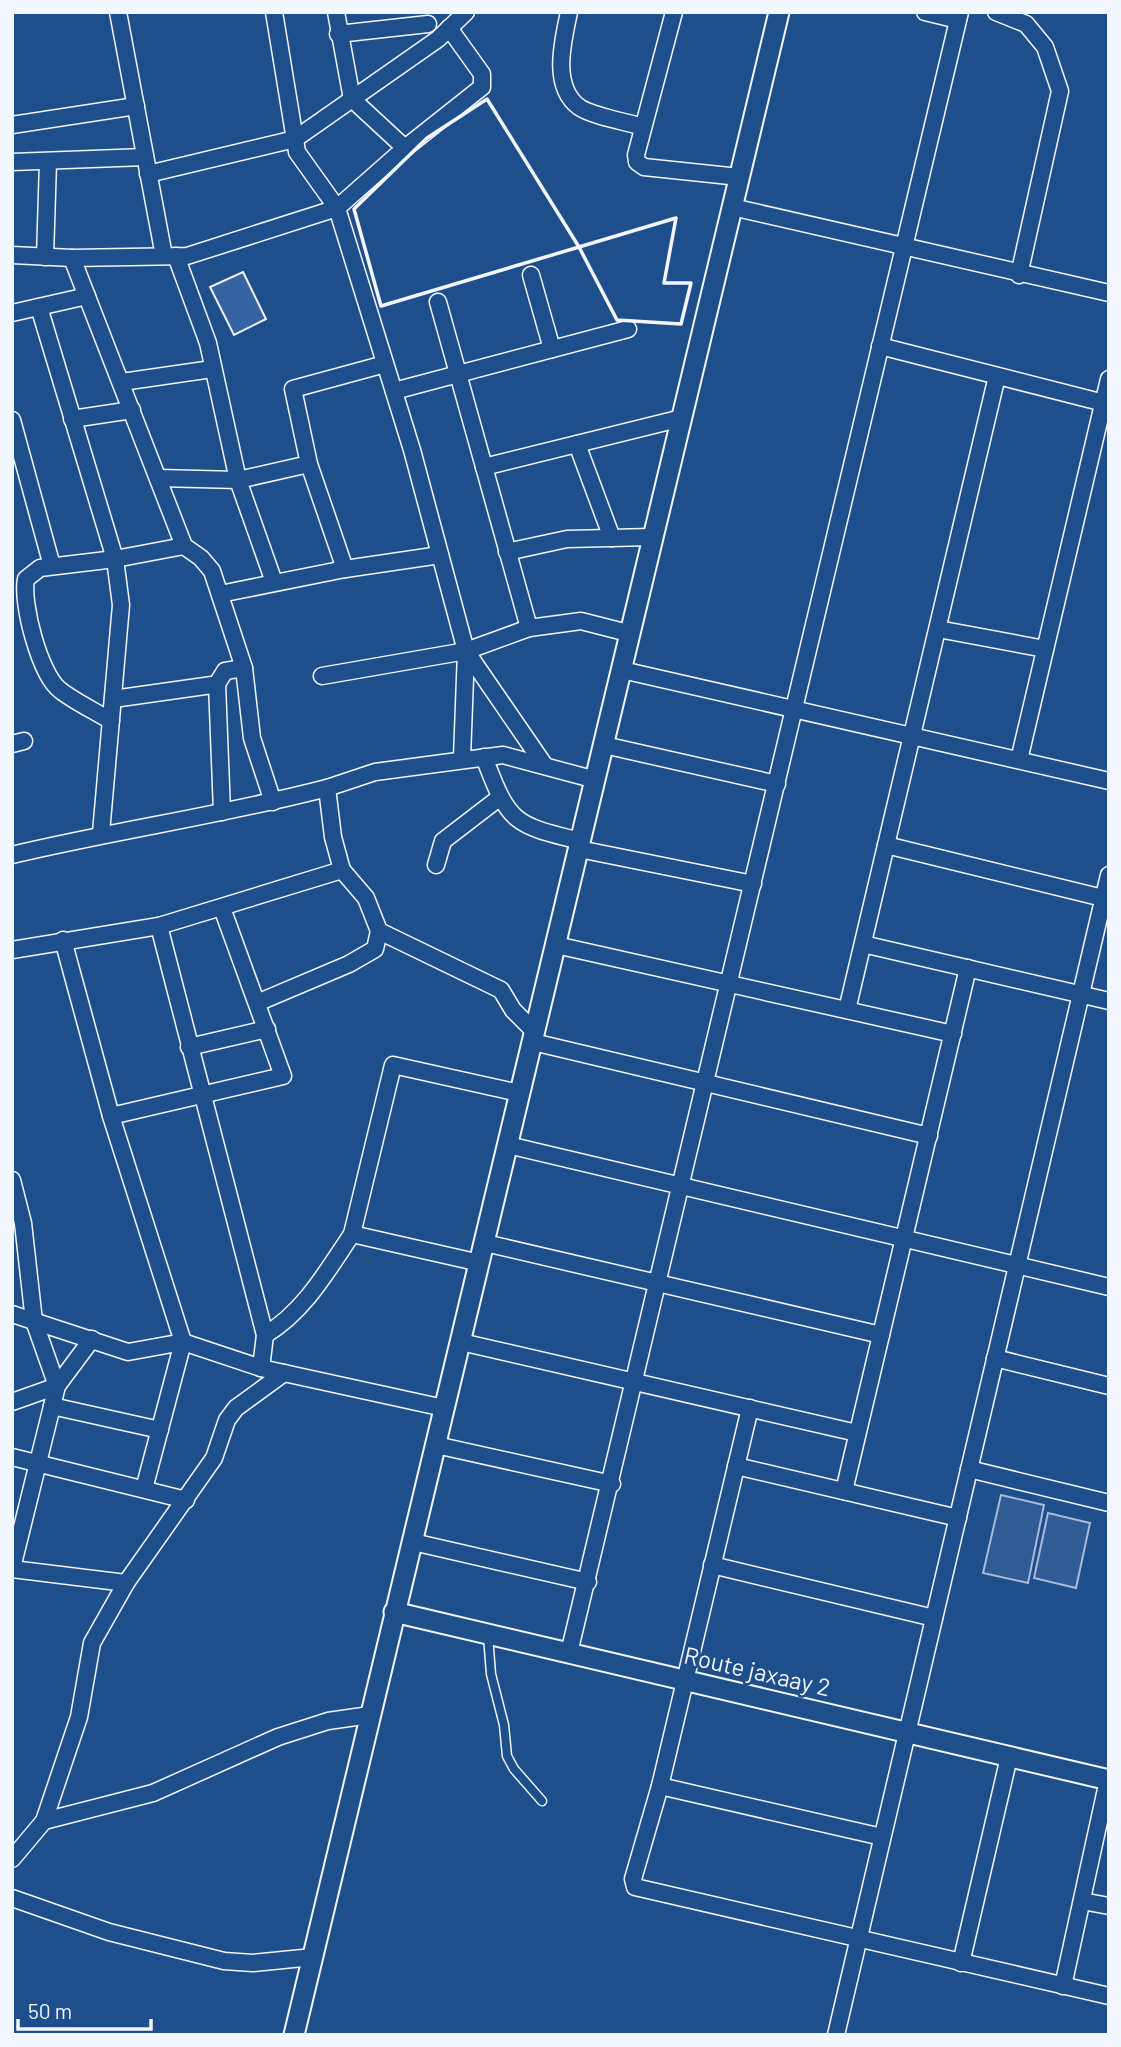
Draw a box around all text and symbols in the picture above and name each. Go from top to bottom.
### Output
street label: Route jaxaay 2 [681,1640,833,1701]
scale bar [18,1988,150,2032]
text: 50 m [28,1998,72,2023]

